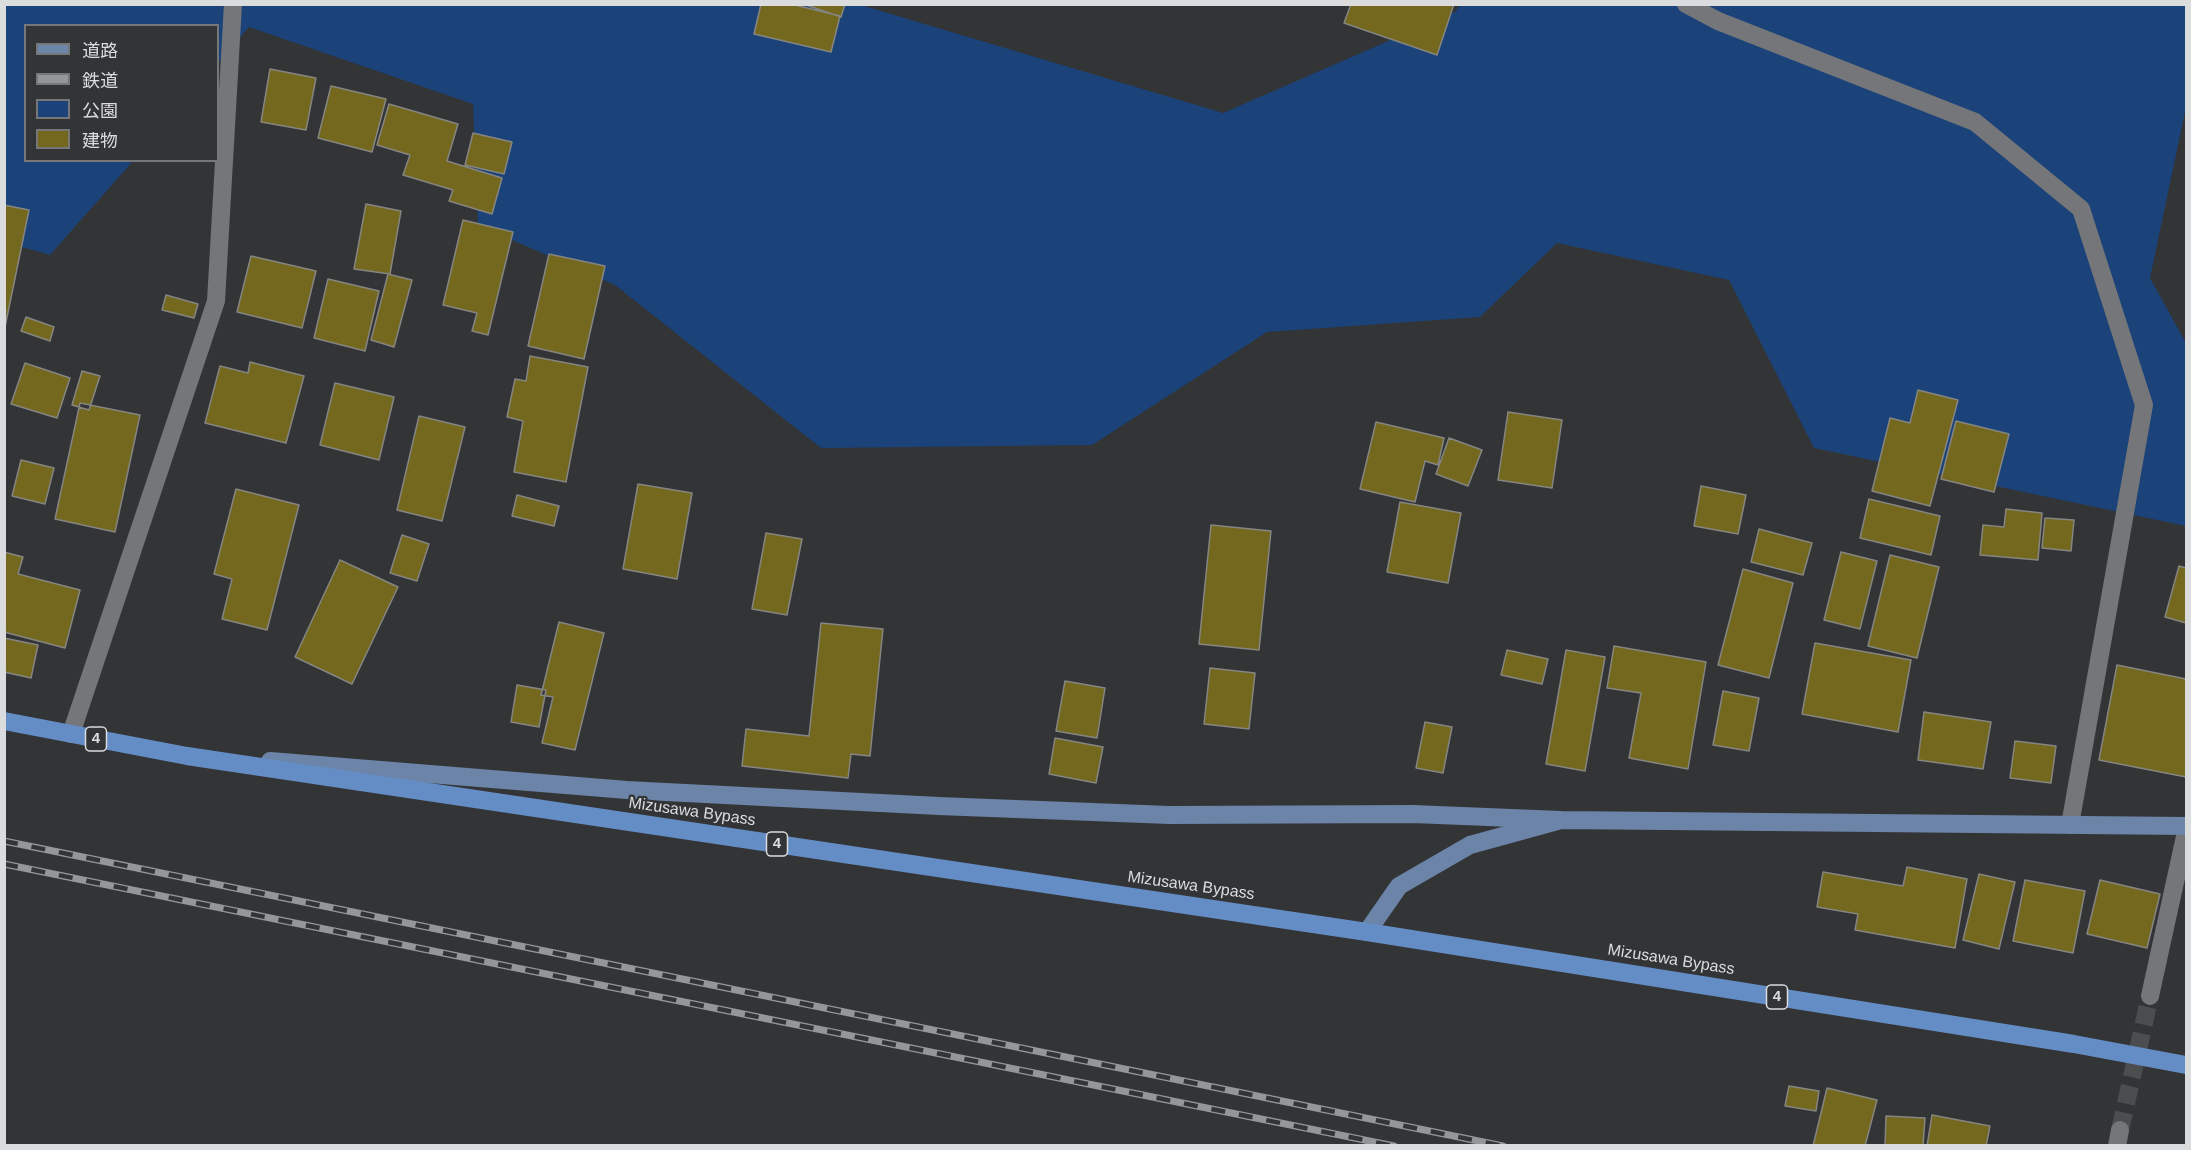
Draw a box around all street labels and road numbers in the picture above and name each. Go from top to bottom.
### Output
road number: 4 [86,727,106,751]
street label: Mizusawa Bypass [627,794,757,830]
road number: 4 [766,832,788,856]
street label: Mizusawa Bypass [1126,868,1256,904]
street label: Mizusawa Bypass [1606,941,1736,979]
road number: 4 [1766,985,1788,1009]

